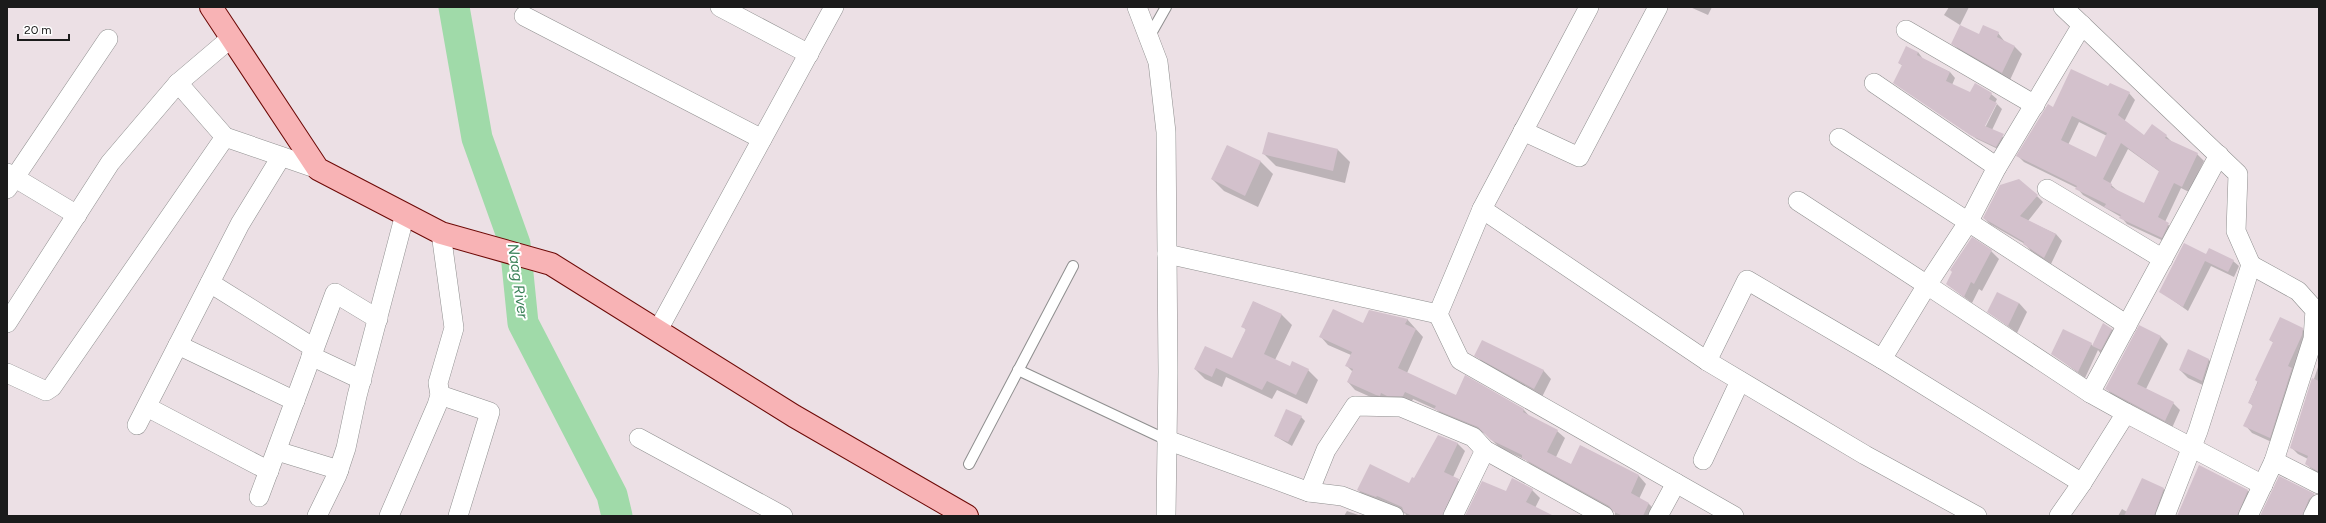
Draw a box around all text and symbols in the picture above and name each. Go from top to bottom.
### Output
scale bar [18,16,69,42]
text: 20 m [24,23,52,37]
water label: Naag River [504,242,532,321]

